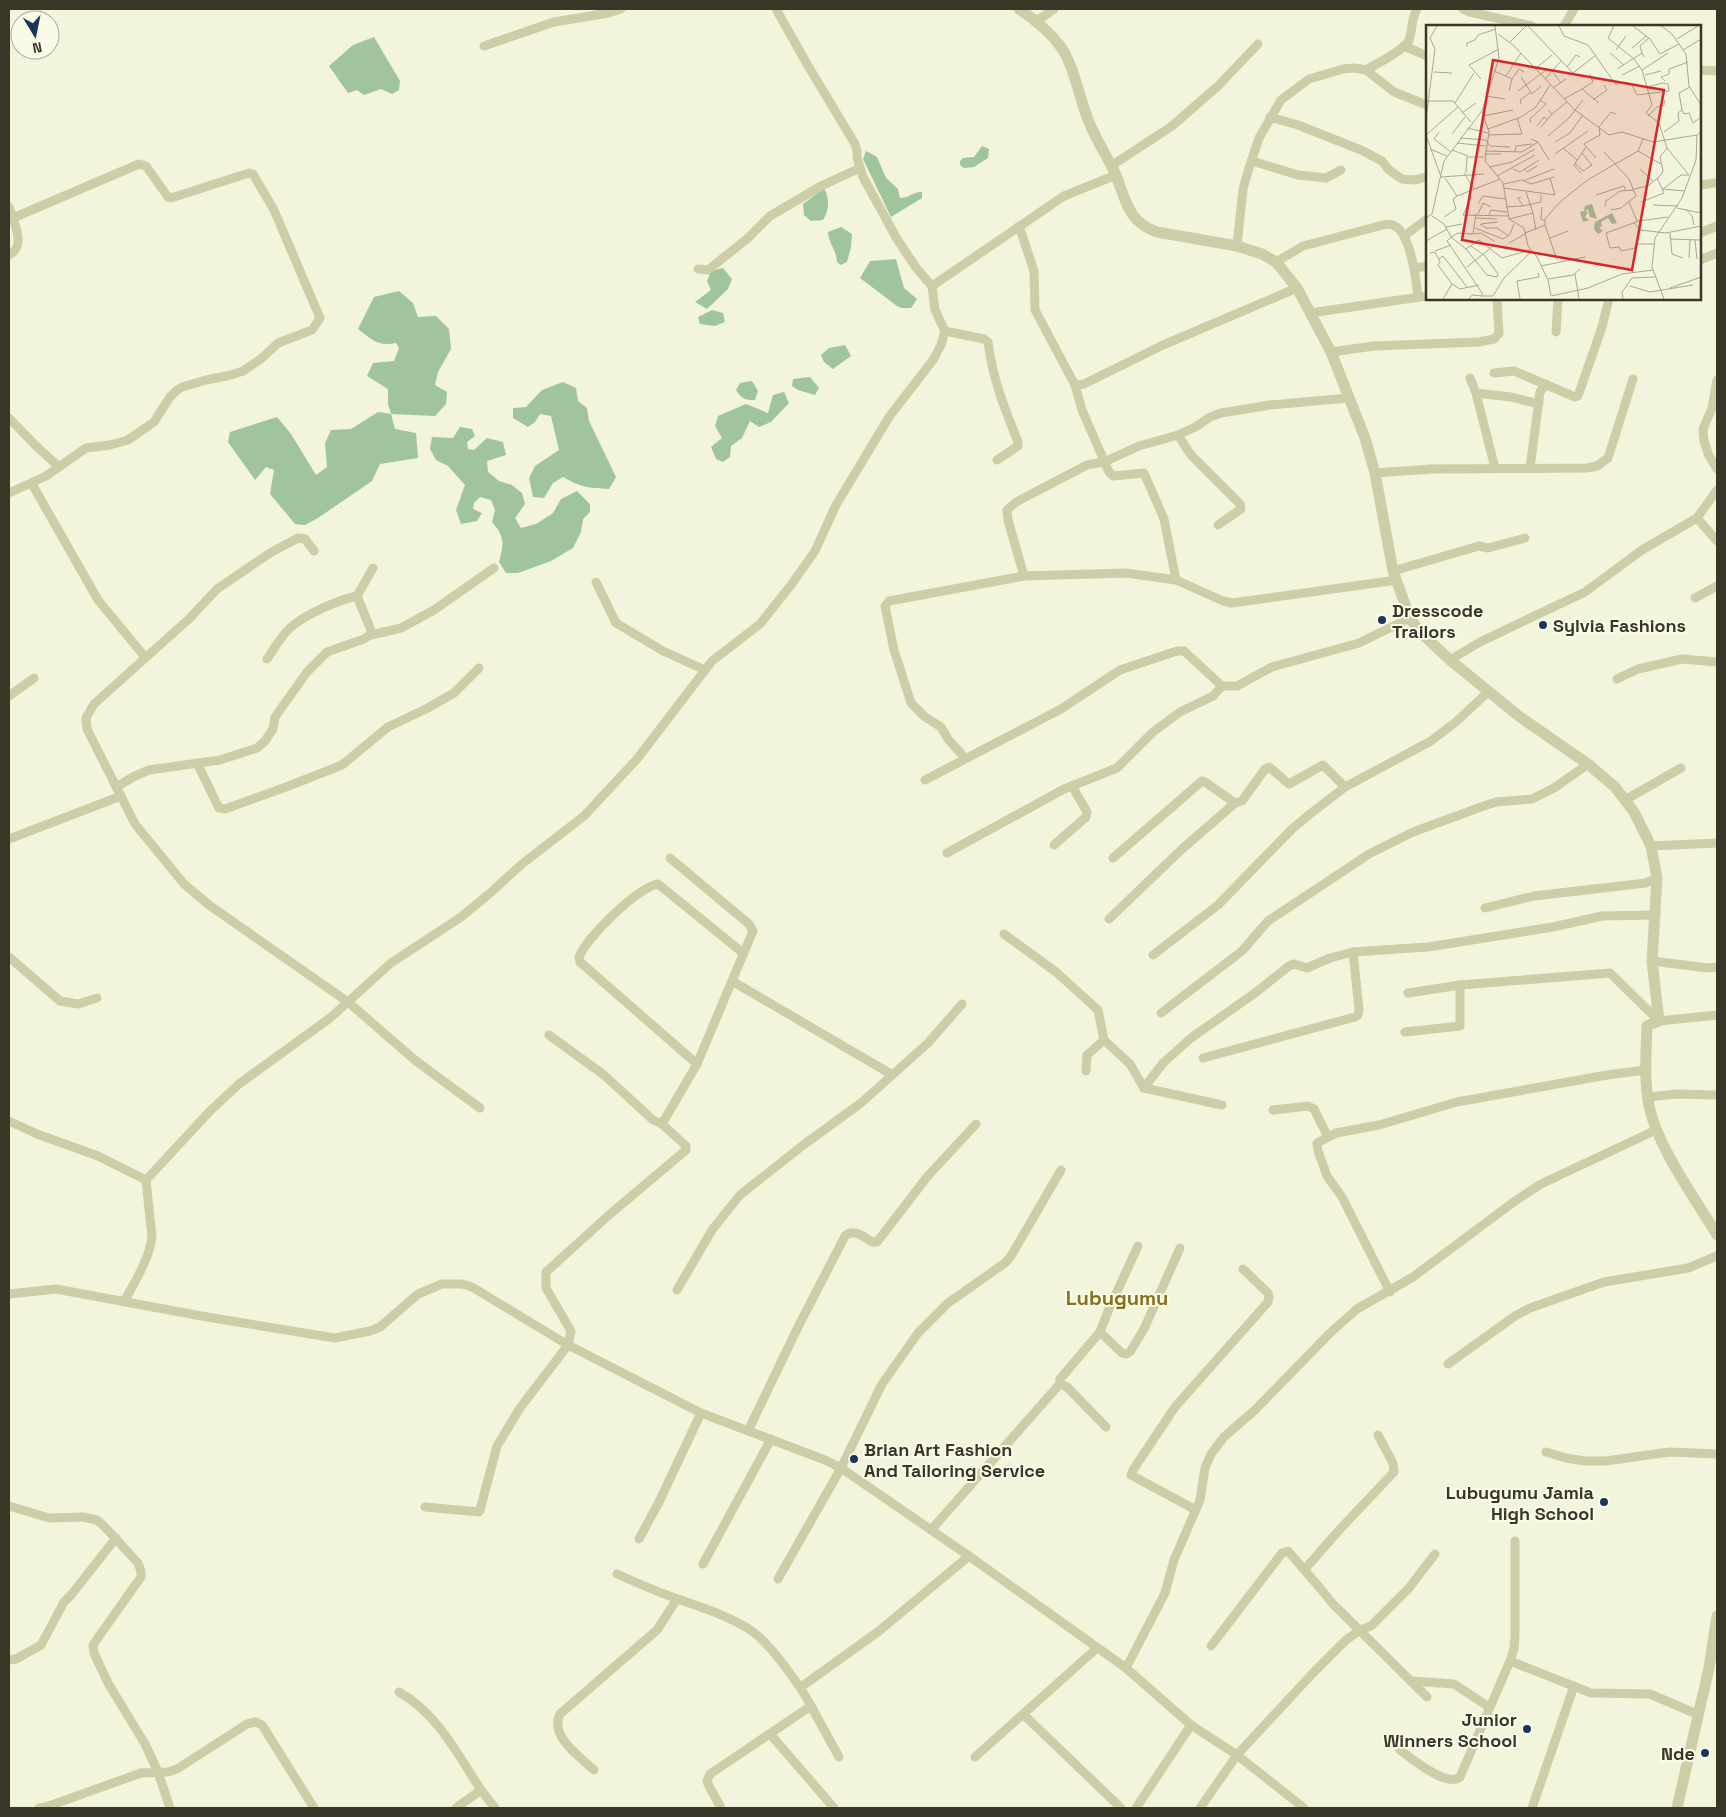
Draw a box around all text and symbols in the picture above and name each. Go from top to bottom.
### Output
north arrow [10,10,60,60]
inset map [1426,25,1701,300]
text: N [31,38,43,57]
place label: Dresscode Trailors [1392,599,1483,643]
marker: Dresscode Trailors [1376,614,1388,626]
place label: Sylvia Fashions [1553,614,1686,637]
marker: Sylvia Fashions [1537,619,1549,631]
district label: Lubugumu [1066,1285,1168,1311]
place label: Brian Art Fashion And Tailoring Service [864,1438,1045,1482]
marker: Brian Art Fashion And Tailoring Service [848,1453,860,1465]
place label: Lubugumu Jamia High School [1446,1481,1595,1525]
marker: Lubugumu Jamia High School [1598,1496,1610,1508]
place label: Junior Winners School [1383,1708,1517,1752]
marker: Junior Winners School [1521,1723,1533,1735]
place label: Nde [1661,1742,1695,1765]
marker: Nde [1699,1747,1711,1759]

